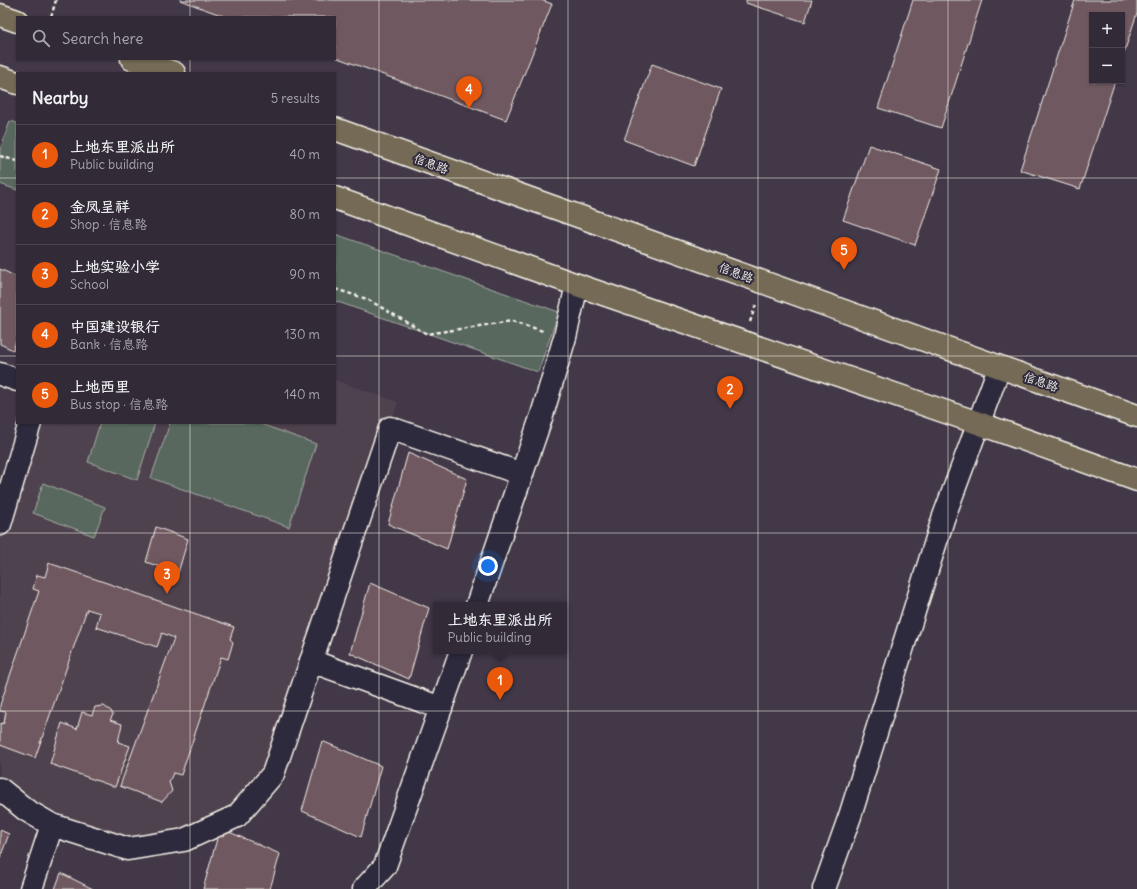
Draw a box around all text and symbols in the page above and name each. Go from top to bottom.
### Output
map controls [1089,12,1125,84]
button: + [1089,12,1125,48]
search box [16,16,336,60]
icon: search [30,27,52,49]
text: Search here [62,29,143,48]
button: − [1089,48,1125,84]
pin: 4 [456,76,482,109]
text: Nearby [32,87,88,109]
text: 5 results [271,90,320,107]
text: 上地东里派出所 [70,137,175,156]
text: 1 [42,146,48,163]
text: 40 m [289,146,320,163]
street label: 信息路 [412,150,451,177]
text: Public building [70,156,154,173]
text: 金凤呈祥 [70,197,130,216]
text: 2 [41,206,49,223]
text: 80 m [289,206,320,223]
text: Shop · 信息路 [70,216,148,233]
pin: 5 [831,237,857,270]
text: 上地实验小学 [70,257,160,276]
street label: 信息路 [717,259,756,286]
text: 3 [41,266,49,283]
text: 90 m [289,266,320,283]
text: School [70,276,109,293]
text: 中国建设银行 [70,317,160,336]
text: 4 [41,326,49,343]
text: 130 m [284,326,320,343]
text: Bank · 信息路 [70,336,148,353]
street label: 信息路 [1022,369,1061,394]
pin: 2 [717,376,743,409]
text: 上地西里 [70,377,130,396]
text: 5 [41,386,49,403]
text: 140 m [284,386,320,403]
text: Bus stop · 信息路 [70,396,168,413]
your location [478,556,498,576]
pin: 3 [154,561,180,594]
popup [433,602,567,654]
text: 上地东里派出所 [447,610,553,629]
text: Public building [447,629,532,646]
pin: 1 [487,667,513,700]

